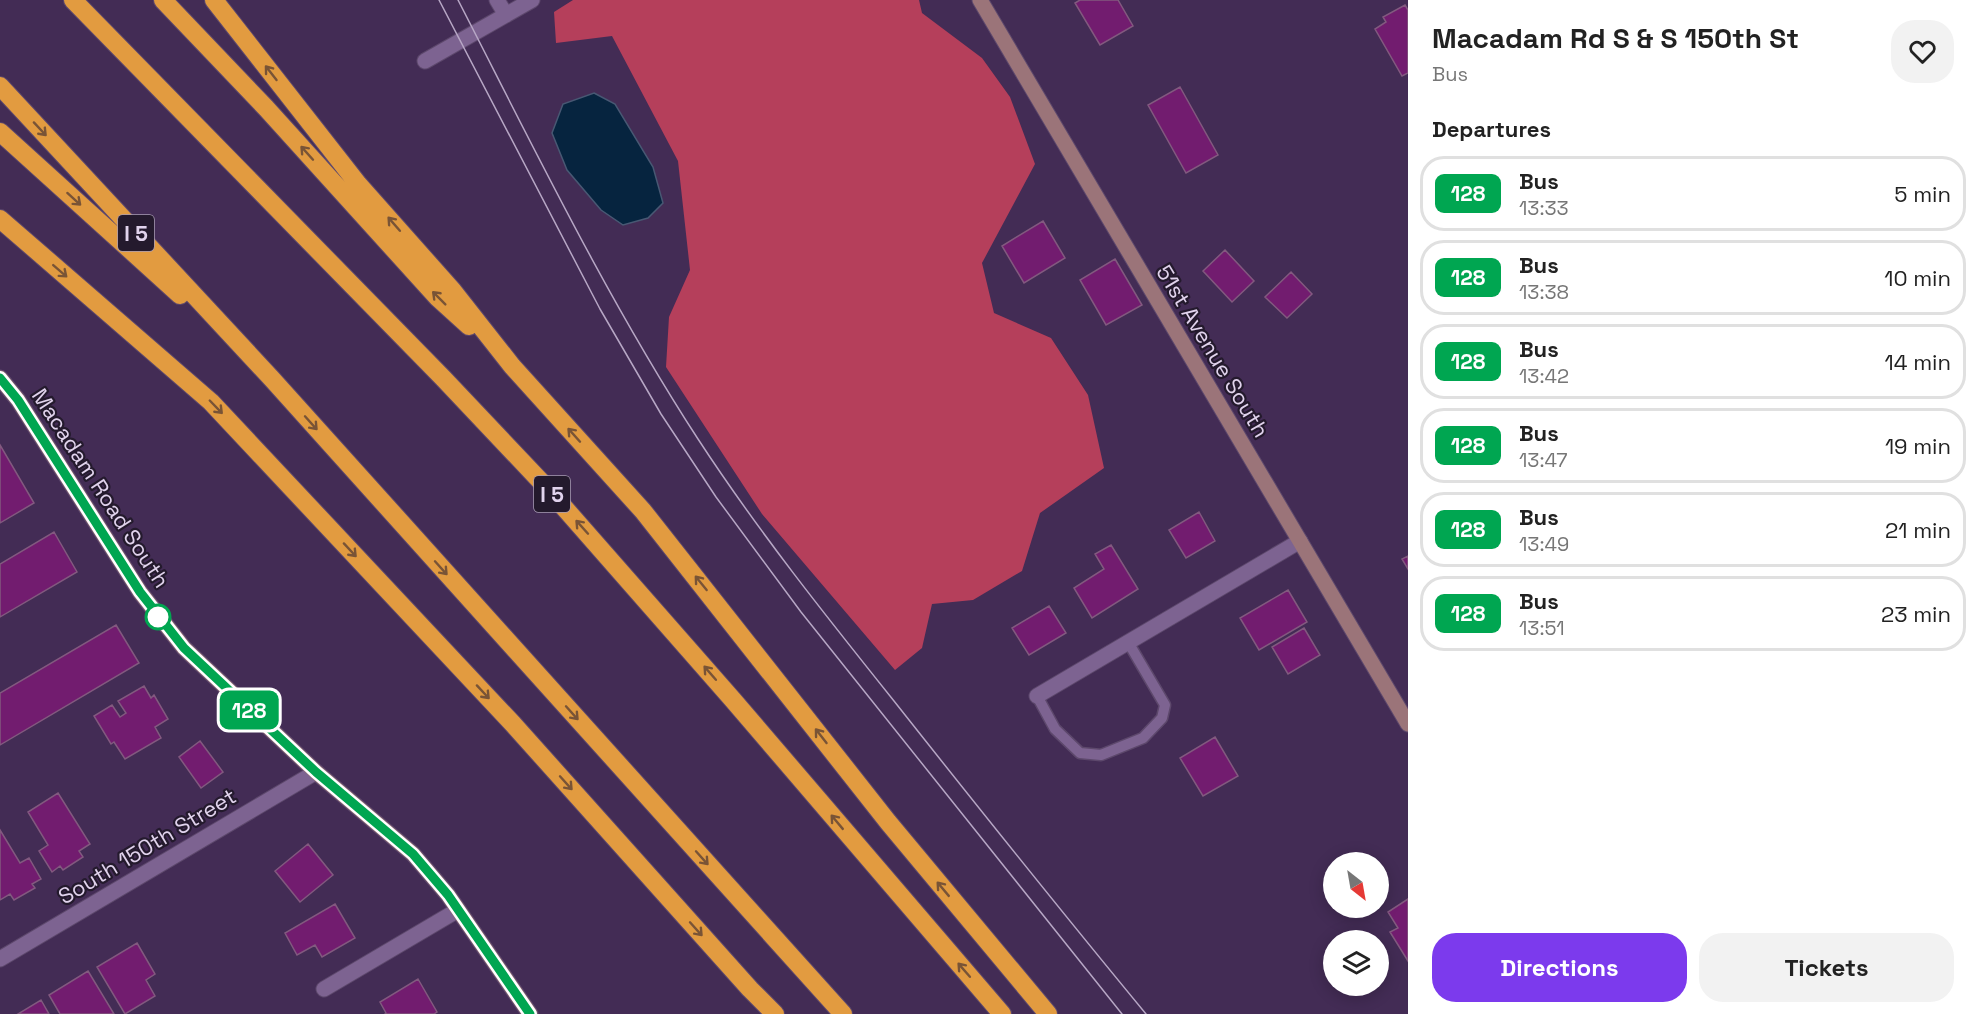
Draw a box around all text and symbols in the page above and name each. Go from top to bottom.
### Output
text: Macadam Rd S & S 150th St [1432,20,1799,56]
button: heart [1891,20,1954,83]
text: Bus [1432,61,1468,87]
one-way arrow [264,65,277,81]
text: Departures [1432,115,1551,143]
one-way arrow [33,121,47,136]
one-way arrow [300,146,314,161]
text: Bus [1519,167,1559,195]
text: 128 [1451,180,1485,207]
text: 5 min [1894,180,1951,208]
one-way arrow [67,192,82,207]
text: 13:33 [1519,195,1569,221]
road number: I 5 [118,215,154,251]
one-way arrow [387,217,401,232]
text: Bus [1519,251,1559,279]
street label: 51st Avenue South [1150,260,1276,442]
one-way arrow [52,264,67,278]
text: 128 [1451,264,1485,291]
text: 10 min [1884,264,1951,292]
text: 13:38 [1519,279,1569,305]
one-way arrow [431,290,446,305]
text: Bus [1519,335,1559,363]
text: 128 [1451,348,1485,375]
text: 14 min [1885,348,1951,376]
text: 13:42 [1519,363,1569,389]
street label: Macadam Road South [26,383,176,593]
one-way arrow [209,400,223,415]
one-way arrow [304,415,318,430]
text: Bus [1519,419,1559,447]
one-way arrow [567,428,581,443]
text: 128 [1451,432,1485,459]
text: 19 min [1885,432,1951,460]
text: 13:47 [1519,447,1568,473]
road number: I 5 [534,476,570,512]
text: Bus [1519,503,1559,531]
text: 128 [1451,516,1485,543]
text: 21 min [1885,516,1951,544]
one-way arrow [575,520,589,535]
text: 13:49 [1519,531,1569,557]
one-way arrow [342,542,357,557]
one-way arrow [434,560,448,575]
one-way arrow [694,576,707,592]
text: Bus [1519,587,1559,615]
text: 128 [1451,600,1485,627]
text: 23 min [1881,600,1951,628]
unlabelled marker [145,604,171,630]
text: 13:51 [1519,615,1565,641]
one-way arrow [703,666,717,681]
one-way arrow [476,684,490,699]
line badge: 128 [214,690,284,730]
text: 128 [232,697,266,724]
one-way arrow [565,705,579,720]
one-way arrow [815,729,828,745]
one-way arrow [559,775,573,790]
street label: South 150th Street [53,782,241,910]
one-way arrow [830,814,843,830]
one-way arrow [695,850,709,865]
north arrow [1323,852,1389,918]
map controls [1323,852,1389,996]
one-way arrow [936,882,950,897]
one-way arrow [689,921,703,936]
button: layers [1323,930,1389,996]
button: Directions [1432,933,1687,1002]
button: Tickets [1699,933,1954,1002]
one-way arrow [957,963,971,978]

